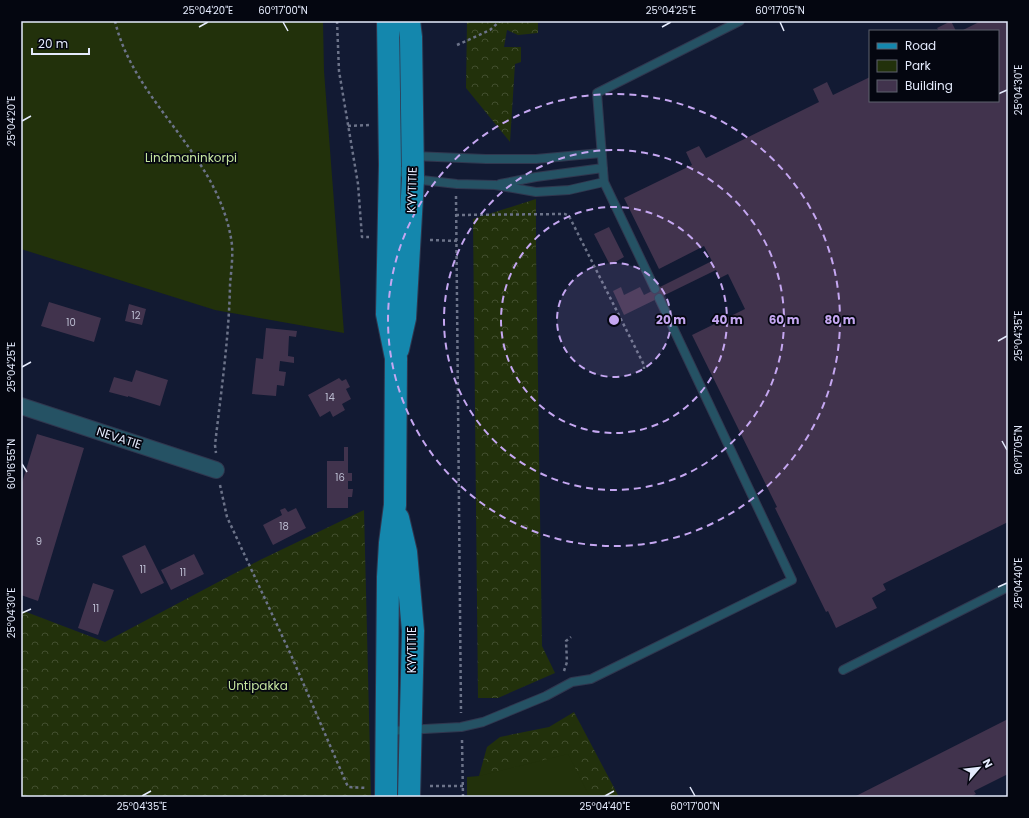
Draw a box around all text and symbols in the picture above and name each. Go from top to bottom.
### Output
text: 25°04'20"E [183,3,233,18]
text: 60°17'00"N [258,3,308,18]
text: 25°04'25"E [646,3,696,18]
text: 60°17'05"N [755,3,805,18]
scale bar [32,30,89,56]
legend [869,30,999,102]
text: 20 m [38,35,68,52]
text: Road [905,37,936,54]
text: Park [905,57,932,74]
text: 25°04'30"E [1011,65,1026,115]
text: Building [905,77,953,94]
text: 25°04'20"E [4,96,19,146]
park label: Lindmaninkorpi [145,149,237,166]
street label: KYYTITIE [402,167,421,213]
house number: 12 [132,308,141,323]
text: 20 m [656,311,686,328]
text: 40 m [711,311,743,328]
text: 60 m [769,311,800,328]
text: 80 m [825,311,856,328]
text: 25°04'35"E [1011,311,1026,361]
centre of rings [607,313,621,327]
house number: 10 [66,315,76,330]
text: 25°04'25"E [4,342,19,392]
house number: 14 [325,390,335,405]
street label: NEVATIE [94,422,144,453]
text: 60°17'05"N [1011,425,1026,475]
text: 60°16'55"N [4,439,19,489]
house number: 16 [335,470,345,485]
house number: 18 [279,519,289,534]
house number: 9 [36,534,42,549]
text: 25°04'40"E [1011,558,1026,608]
house number: 11 [140,562,146,577]
house number: 11 [180,565,186,580]
text: 25°04'30"E [4,588,19,638]
house number: 11 [93,601,99,616]
street label: KYYTITIE [403,627,420,673]
park label: Untipakka [228,677,288,694]
north arrow [959,748,999,788]
text: N [979,756,997,771]
text: 25°04'35"E [117,799,167,814]
text: 25°04'40"E [580,799,630,814]
text: 60°17'00"N [670,799,720,814]

